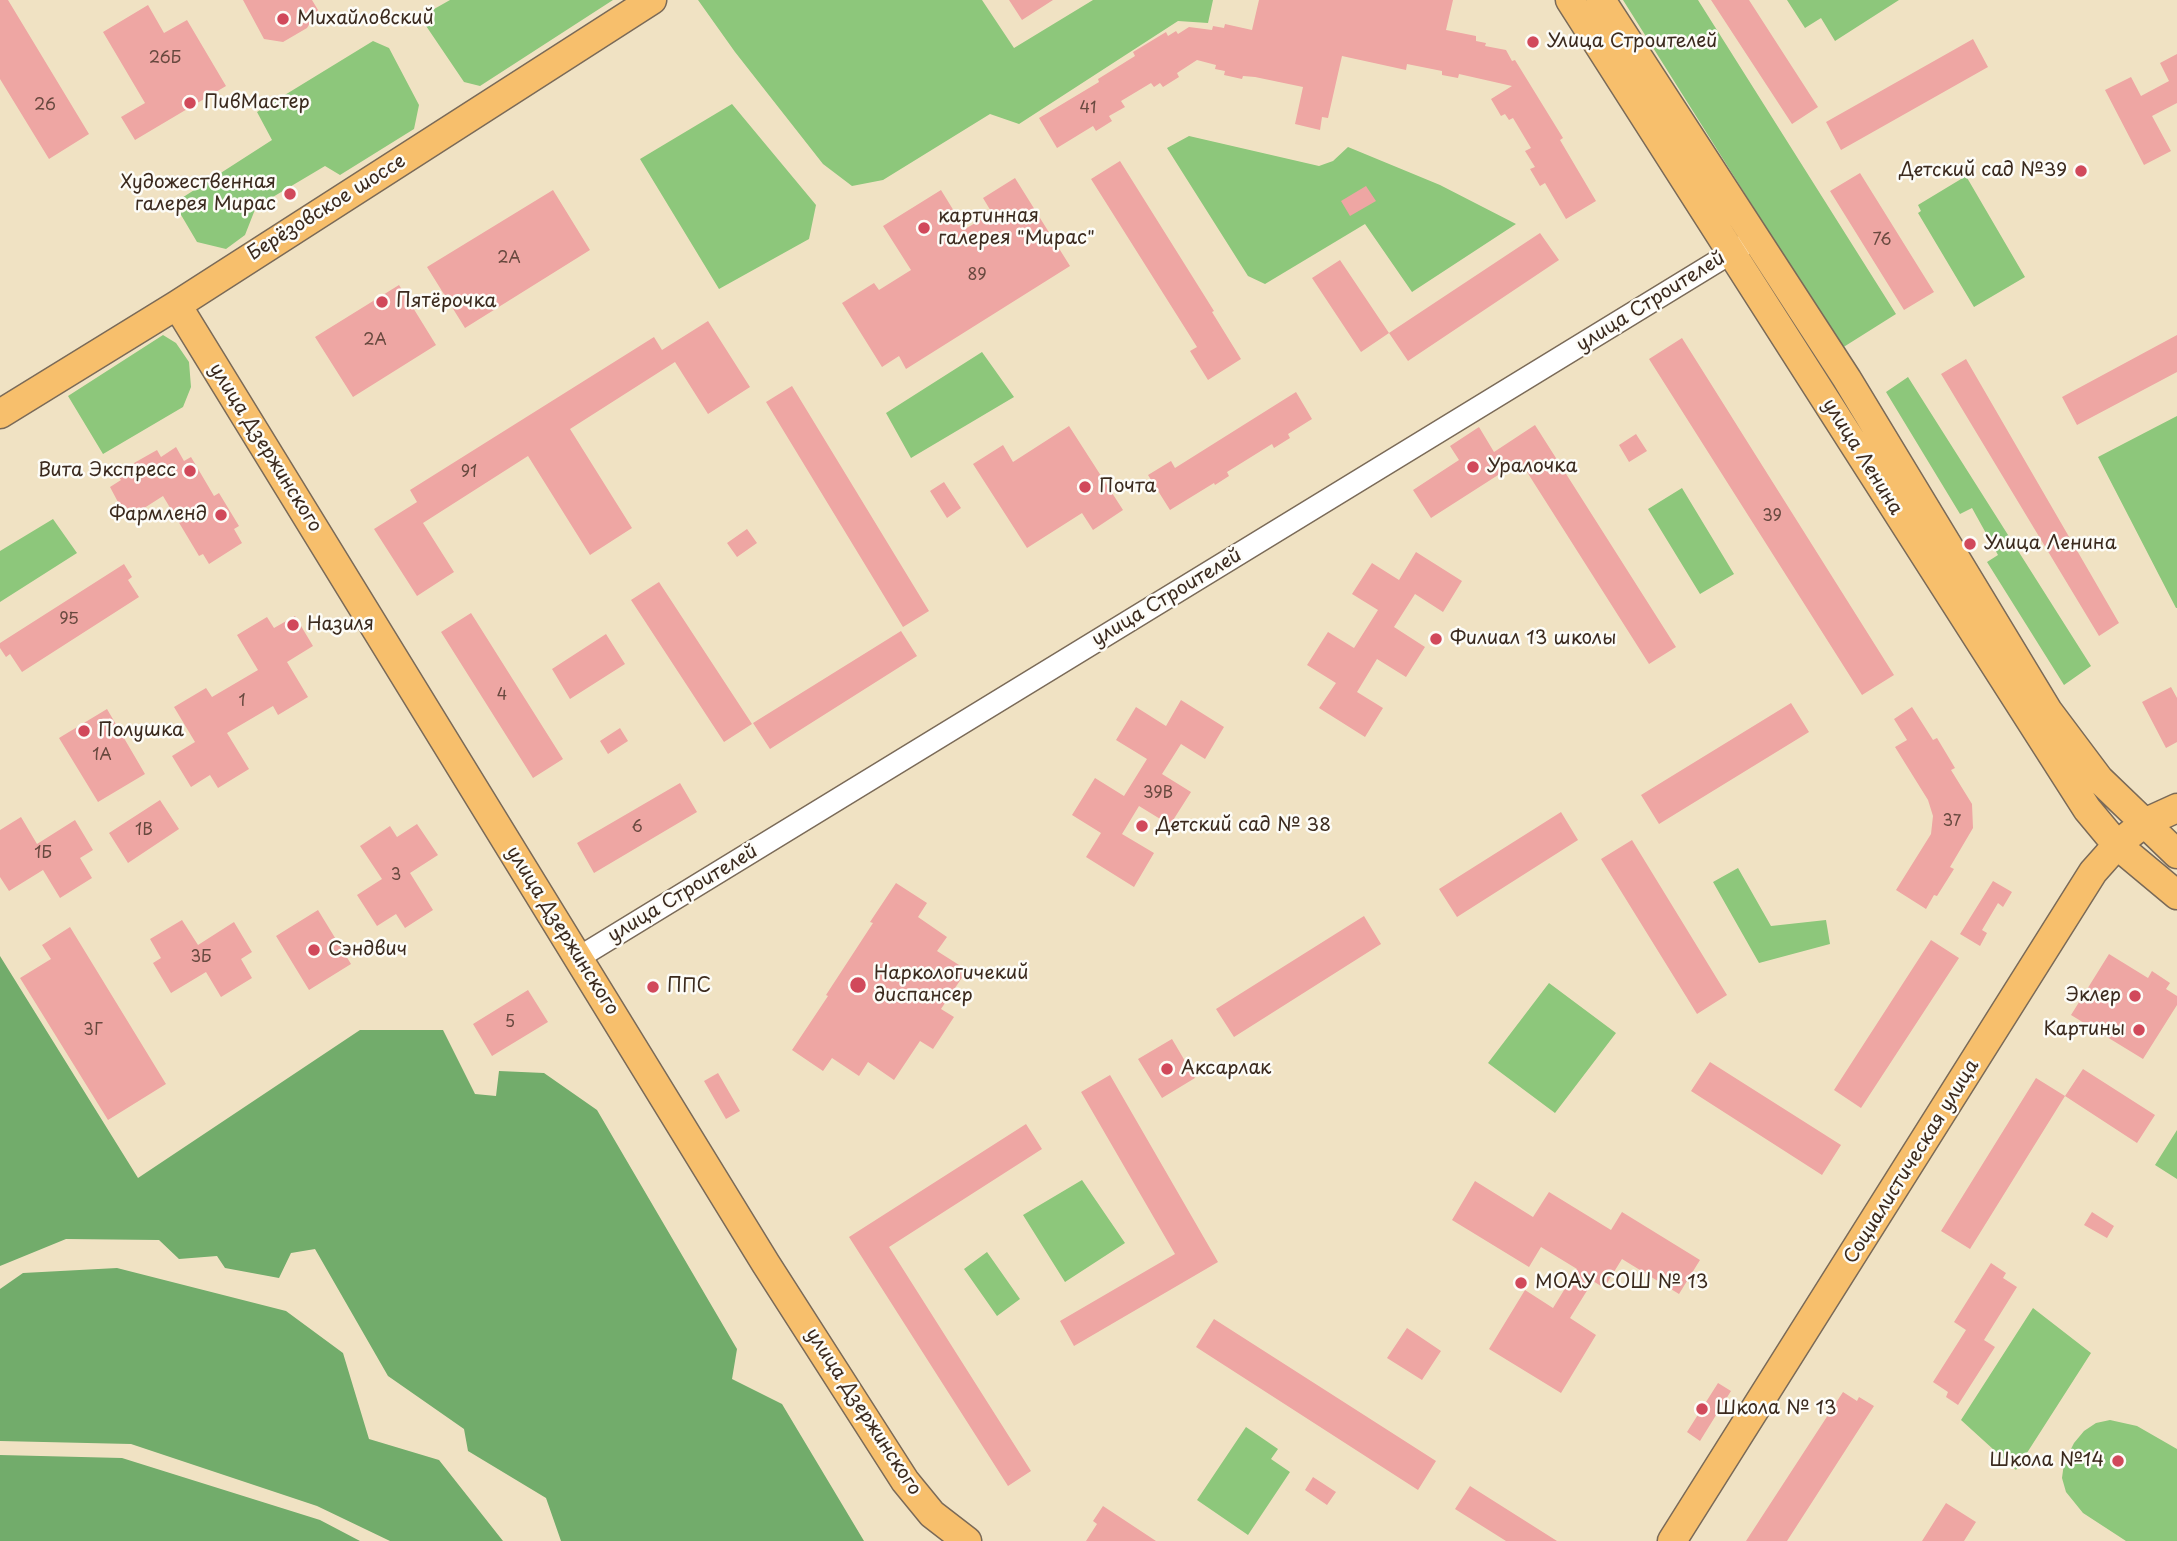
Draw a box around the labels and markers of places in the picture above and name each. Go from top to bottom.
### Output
place label: Михайловский [297,8,434,30]
marker: Михайловский [275,11,291,27]
place label: Улица Строителей [1547,31,1718,53]
marker: Улица Строителей [1525,34,1541,50]
place label: ПивМастер [204,92,310,114]
marker: ПивМастер [182,95,198,111]
place label: Детский сад №39 [1899,160,2067,182]
marker: Детский сад №39 [2073,163,2089,179]
place label: Художественная галерея Мирас [120,172,276,216]
marker: Художественная галерея Мирас [282,186,298,202]
place label: картинная галерея "Мирас" [938,206,1095,250]
marker: картинная галерея "Мирас" [916,220,932,236]
place label: Пятёрочка [396,291,497,313]
marker: Пятёрочка [374,294,390,310]
place label: Уралочка [1487,456,1577,478]
marker: Уралочка [1465,459,1481,475]
place label: Вита Экспресс [38,460,176,482]
marker: Вита Экспресс [182,463,198,479]
place label: Почта [1099,476,1156,498]
marker: Почта [1077,479,1093,495]
place label: Фармленд [109,504,207,526]
marker: Фармленд [213,507,229,523]
place label: Улица Ленина [1984,533,2117,555]
marker: Улица Ленина [1962,536,1978,552]
place label: Назиля [307,614,374,636]
marker: Назиля [285,617,301,633]
place label: Филиал 13 школы [1450,628,1616,650]
marker: Филиал 13 школы [1428,631,1444,647]
place label: Полушка [98,720,184,742]
marker: Полушка [76,723,92,739]
place label: Детский сад № 38 [1156,815,1331,837]
marker: Детский сад № 38 [1134,818,1150,834]
place label: Сэндвич [328,939,407,961]
marker: Сэндвич [306,942,322,958]
place label: Наркологичекий диспансер [874,963,1028,1007]
marker: Наркологичекий диспансер [848,975,868,995]
place label: ППС [667,976,711,998]
marker: ППС [645,979,661,995]
place label: Эклер [2066,985,2121,1007]
marker: Эклер [2127,988,2143,1004]
place label: Картины [2043,1019,2125,1041]
marker: Картины [2131,1022,2147,1038]
place label: Аксарлак [1181,1058,1271,1080]
marker: Аксарлак [1159,1061,1175,1077]
place label: МОАУ СОШ № 13 [1535,1272,1708,1294]
marker: МОАУ СОШ № 13 [1513,1275,1529,1291]
place label: Школа № 13 [1716,1398,1837,1420]
marker: Школа № 13 [1694,1401,1710,1417]
place label: Школа №14 [1989,1450,2104,1472]
marker: Школа №14 [2110,1453,2126,1469]

